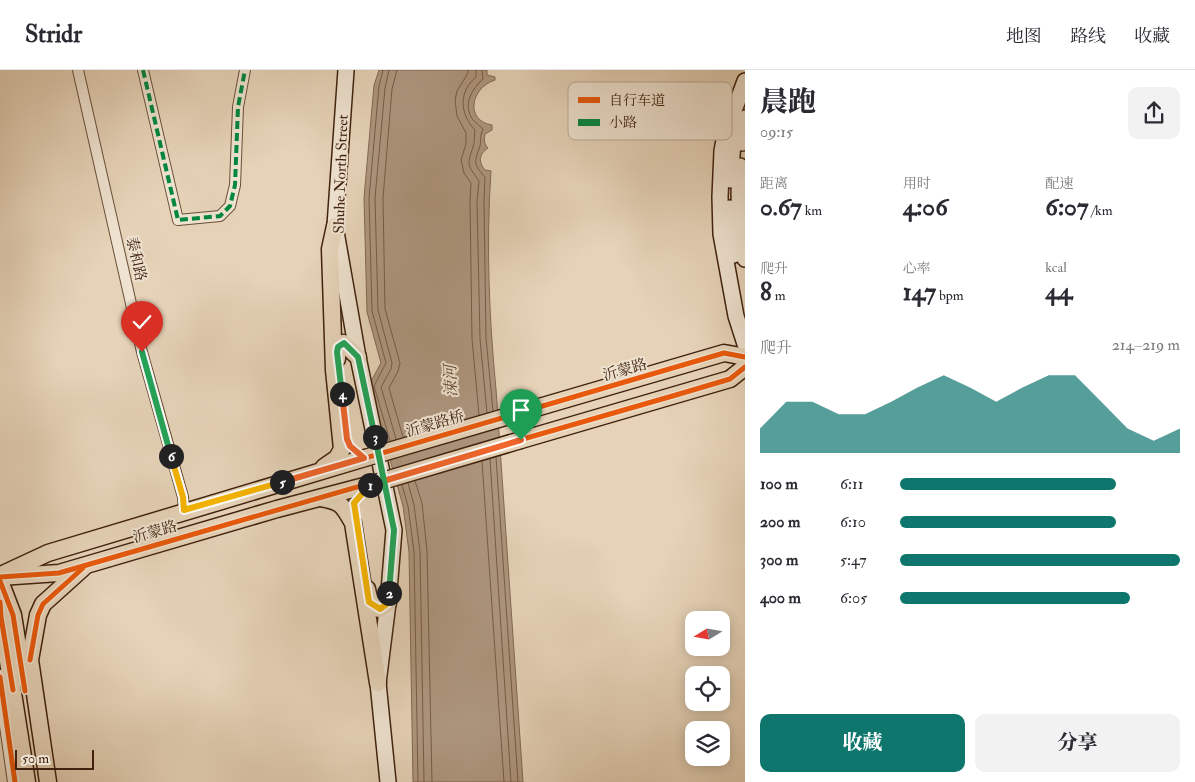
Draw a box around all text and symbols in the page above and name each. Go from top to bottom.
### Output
text: Stridr [25,19,82,50]
text: 地图 [1006,25,1042,48]
text: 路线 [1070,25,1106,48]
text: 收藏 [1134,25,1170,48]
legend [568,82,732,140]
text: 晨跑 [760,85,816,120]
button: share [1128,87,1180,139]
text: 自行车道 [609,92,665,109]
street label: Shuhe North Street [329,114,353,234]
text: 小路 [609,114,637,131]
text: 09:15 [760,122,793,142]
text: 距离 [760,175,788,192]
text: 用时 [903,175,931,192]
text: 配速 [1045,175,1073,192]
text: 0.67 [760,192,802,223]
text: 4:06 [903,192,948,223]
text: 6:07 [1045,192,1088,223]
text: km [802,202,822,219]
text: /km [1088,202,1113,219]
street label: 泰和路 [122,235,150,283]
text: kcal [1045,259,1067,276]
text: 爬升 [760,260,788,277]
text: 心率 [903,260,931,277]
text: 44 [1045,276,1072,307]
text: 8 [760,277,772,308]
text: 147 [903,277,936,308]
text: m [772,287,786,304]
text: bpm [936,287,964,304]
pin [121,301,163,352]
icon: check [128,308,156,336]
text: 214–219 m [1112,335,1180,355]
text: 爬升 [760,338,792,358]
street label: 沂蒙路 [601,355,649,385]
water label: 涑河 [440,362,462,397]
pin: 4 [330,382,354,406]
text: 4 [339,386,346,403]
pin [500,389,542,440]
icon: arrive [507,396,535,424]
street label: 沂蒙路桥 [404,407,466,441]
pin: 3 [362,424,388,450]
text: 3 [373,429,378,446]
pin: 6 [158,444,184,468]
text: 6 [168,448,175,465]
pin: 5 [270,470,294,494]
pin: 1 [358,472,382,498]
text: 5 [279,474,286,491]
text: 100 m [760,474,798,494]
text: 6:11 [840,474,863,494]
text: 1 [368,477,373,494]
text: 200 m [760,512,800,532]
text: 6:10 [840,512,866,532]
street label: 沂蒙路 [131,517,179,547]
text: 300 m [760,550,798,570]
text: 5:47 [840,550,867,570]
pin: 2 [376,580,402,606]
text: 2 [386,585,393,602]
text: 400 m [760,588,801,608]
text: 6:05 [840,588,867,608]
north arrow [685,611,730,656]
map controls [685,611,730,766]
button: locate [685,666,730,711]
button: 收藏 [760,714,965,772]
button: 分享 [975,714,1180,772]
button: layers [685,721,730,766]
scale bar [15,747,94,770]
text: 50 m [22,750,49,767]

